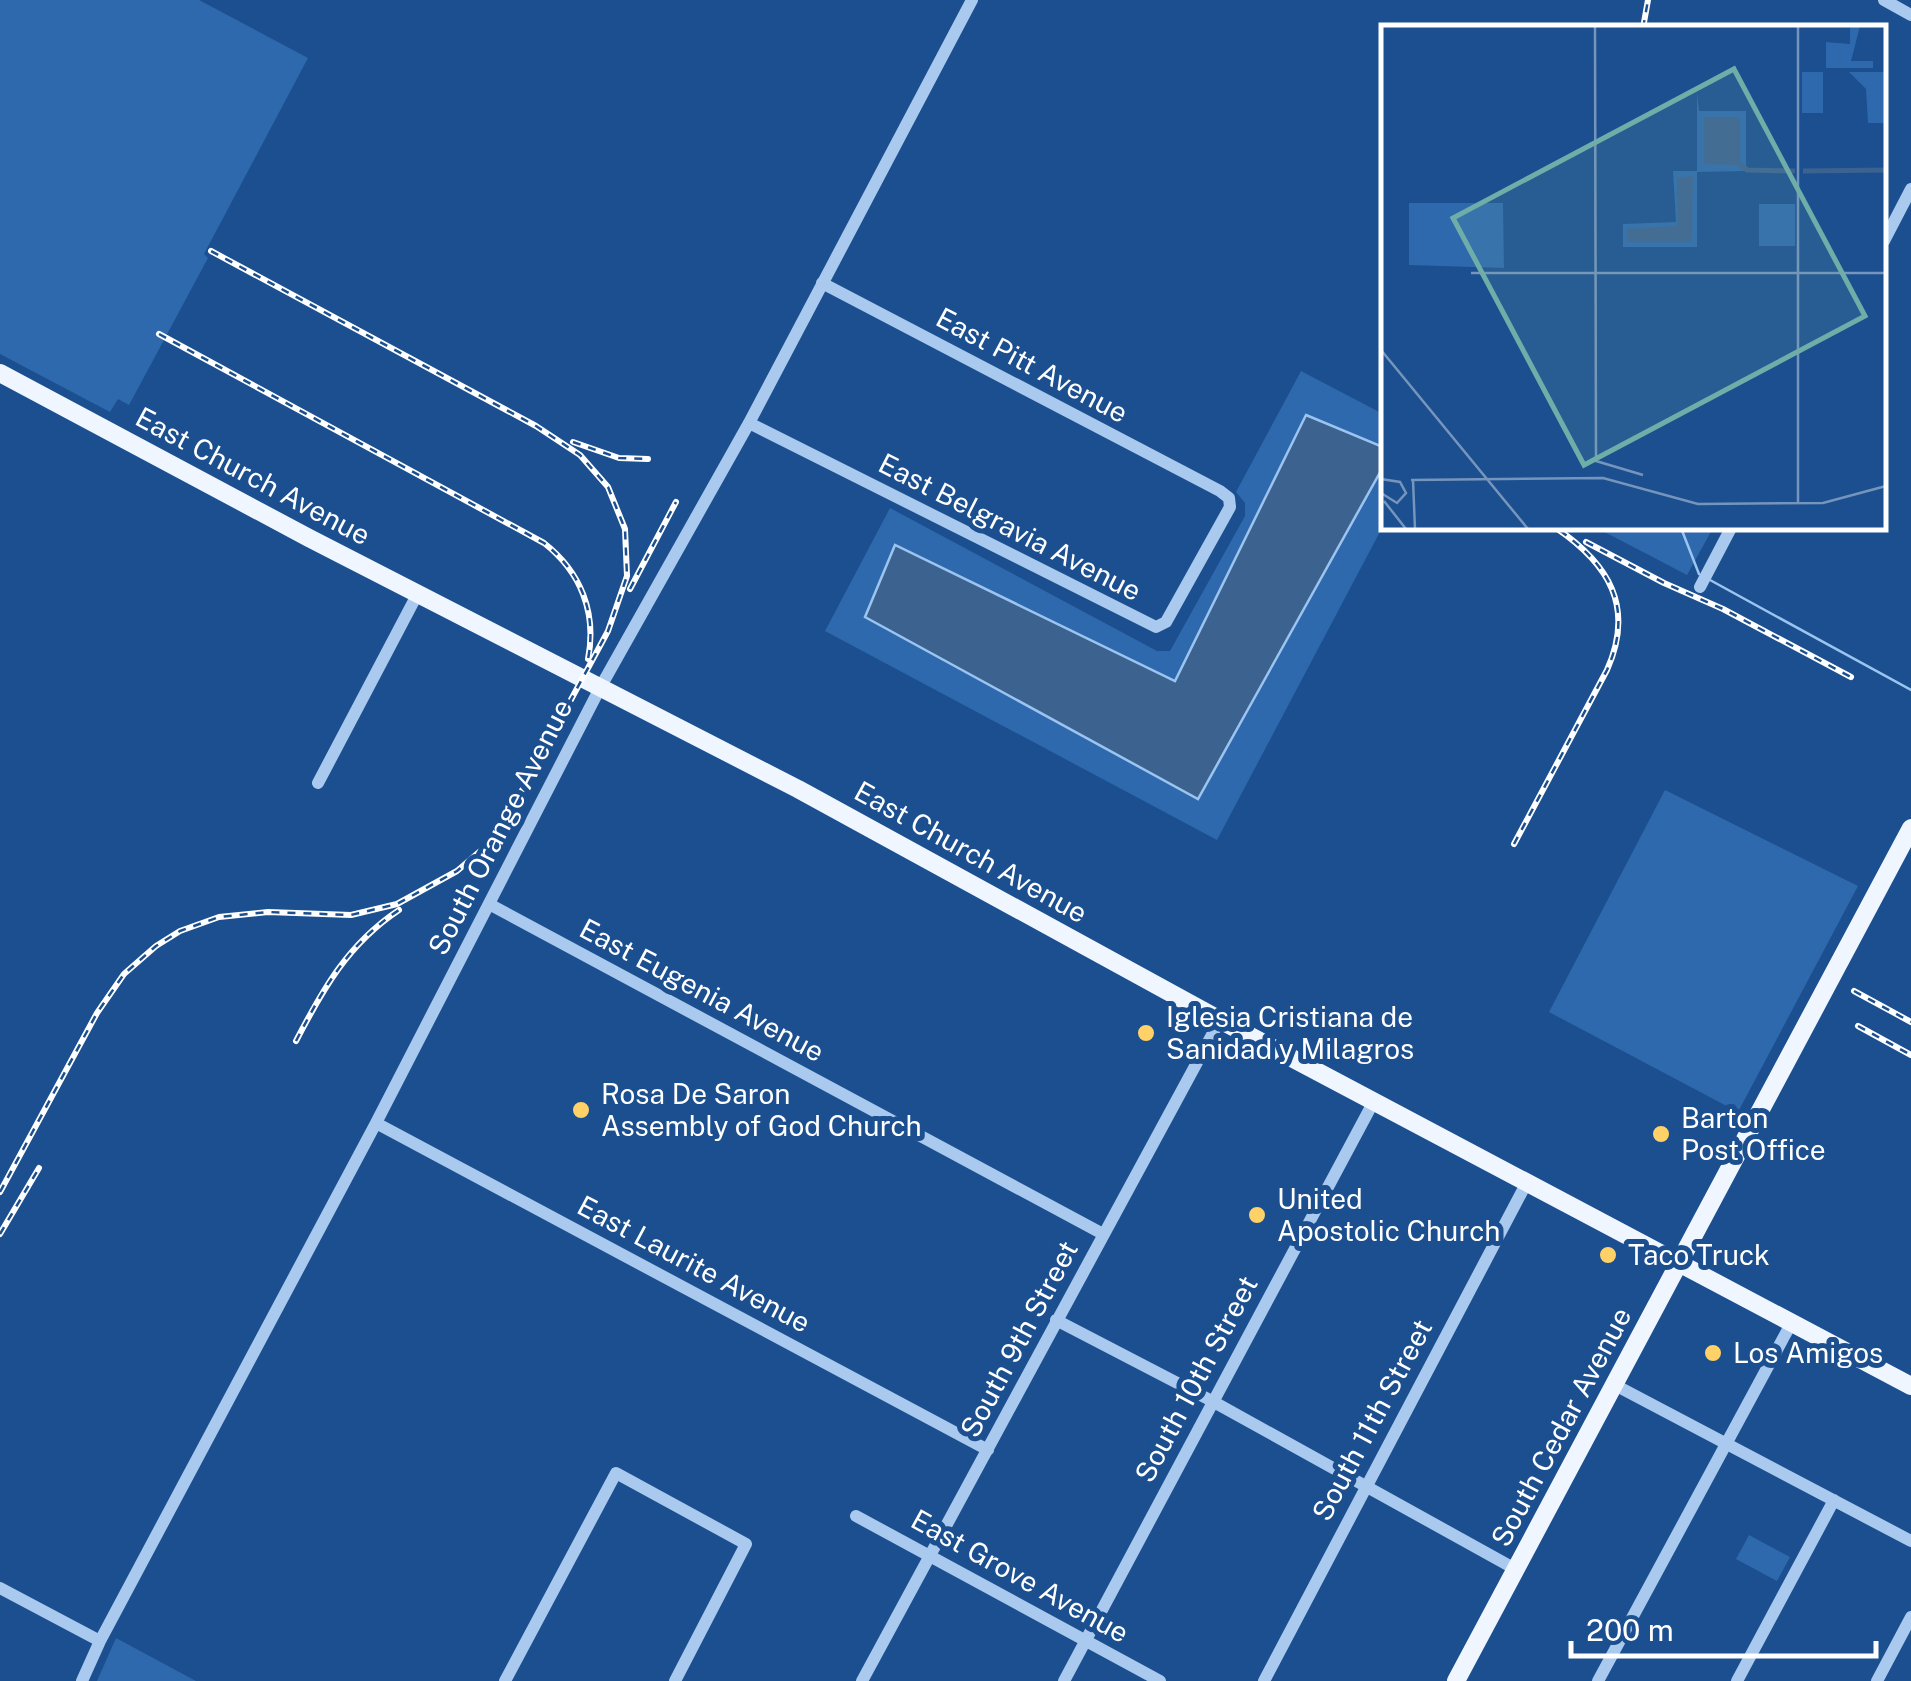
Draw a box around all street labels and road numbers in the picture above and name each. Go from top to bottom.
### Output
street label: East Pitt Avenue [931,300,1134,429]
street label: East Church Avenue [130,400,376,551]
street label: East Belgravia Avenue [874,446,1147,607]
street label: South Orange Avenue [421,693,578,960]
street label: East Church Avenue [849,774,1093,929]
street label: East Eugenia Avenue [574,911,830,1068]
street label: East Laurite Avenue [572,1188,816,1339]
street label: South 9th Street [953,1235,1084,1443]
street label: South 10th Street [1127,1270,1264,1488]
street label: South Cedar Avenue [1484,1302,1638,1552]
street label: South 11th Street [1305,1314,1438,1526]
street label: East Grove Avenue [906,1502,1135,1649]

